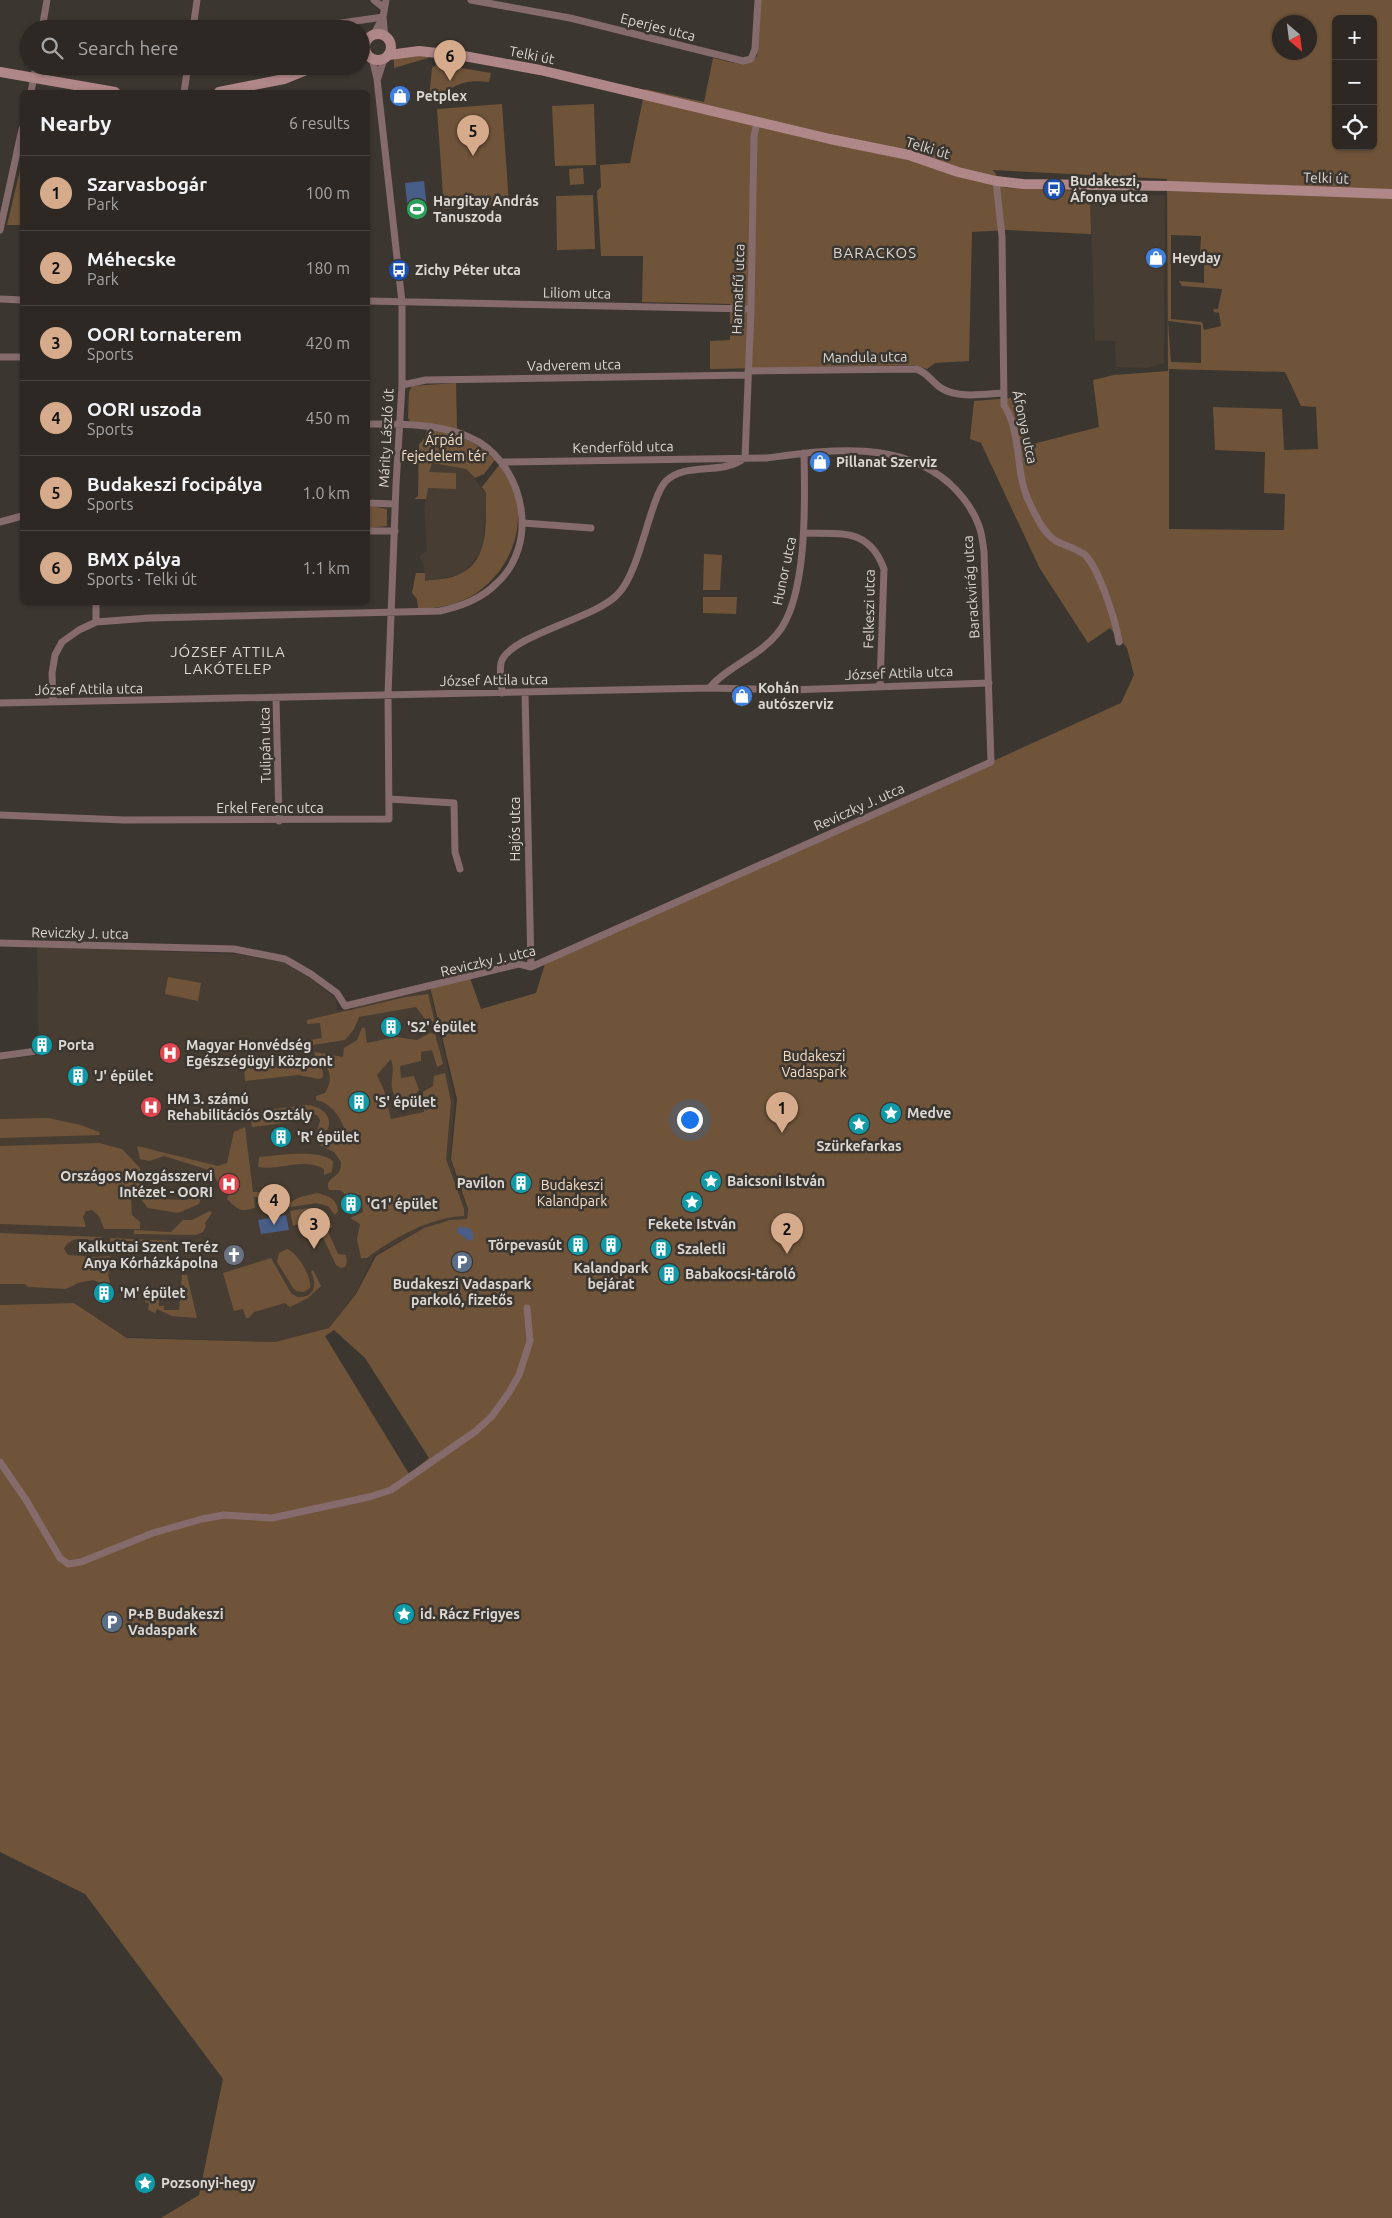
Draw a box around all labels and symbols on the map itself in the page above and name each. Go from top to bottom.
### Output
street label: Eperjes utca [619,10,697,44]
north arrow [1272,15,1317,60]
pin: 6 [434,40,466,81]
street label: Telki út [508,43,556,67]
shop icon: Petplex [388,84,412,108]
place label: Petplex [416,88,467,104]
pin: 5 [457,115,489,156]
street label: Telki út [904,134,953,162]
street label: Telki út [1303,169,1350,187]
place label: Budakeszi, Áfonya utca [1070,173,1148,205]
bus stop icon: Budakeszi, Áfonya utca [1042,177,1066,201]
place label: Hargitay András Tanuszoda [433,193,539,225]
sports icon: Hargitay András Tanuszoda [405,197,429,221]
street label: Harmatfű utca [728,243,748,335]
district label: BARACKOS [833,244,917,261]
shop icon: Heyday [1144,246,1168,270]
place label: Heyday [1172,250,1221,266]
bus stop icon: Zichy Péter utca [387,258,411,282]
place label: Zichy Péter utca [415,262,521,278]
street label: Liliom utca [543,284,611,302]
street label: Mandula utca [822,348,908,366]
street label: Vadverem utca [527,356,621,374]
street label: Márity László út [375,388,397,488]
street label: Áfonya utca [1009,389,1042,465]
park label: Árpád fejedelem tér [401,431,487,464]
street label: Kenderföld utca [572,438,674,456]
shop icon: Pillanat Szerviz [808,450,832,474]
place label: Pillanat Szerviz [836,454,937,470]
street label: Hunor utca [769,535,799,607]
street label: Barackvirág utca [959,535,983,639]
street label: Felkeszi utca [860,569,878,649]
district label: JÓZSEF ATTILA LAKÓTELEP [170,643,286,677]
street label: József Attila utca [845,663,953,683]
street label: József Attila utca [440,671,548,689]
street label: József Attila utca [35,680,143,698]
place label: Kohán autószerviz [758,680,834,712]
shop icon: Kohán autószerviz [730,684,754,708]
street label: Tulipán utca [256,707,274,783]
street label: Reviczky J. utca [811,780,907,834]
street label: Hajós utca [507,797,523,861]
street label: Erkel Ferenc utca [216,800,324,816]
street label: Reviczky J. utca [31,924,129,942]
street label: Reviczky J. utca [439,942,537,980]
building icon: 'S2' épület [379,1015,403,1039]
place label: 'S2' épület [407,1019,476,1035]
building icon: Porta [30,1033,54,1057]
place label: Porta [58,1037,94,1053]
place label: Magyar Honvédség Egészségügyi Központ [186,1037,333,1069]
hospital icon: Magyar Honvédség Egészségügyi Központ [158,1041,182,1065]
park label: Budakeszi Vadaspark [781,1048,847,1080]
building icon: 'J' épület [66,1064,90,1088]
place label: 'J' épület [94,1068,153,1084]
building icon: 'S' épület [347,1090,371,1114]
place label: HM 3. számú Rehabilitációs Osztály [167,1091,313,1123]
pin: 1 [766,1092,798,1133]
place label: 'S' épület [375,1094,436,1110]
hospital icon: HM 3. számú Rehabilitációs Osztály [139,1095,163,1119]
place icon: Medve [879,1101,903,1125]
place label: Medve [907,1105,951,1121]
your location [677,1107,703,1133]
place icon: Szürkefarkas [847,1112,871,1136]
building icon: 'R' épület [269,1125,293,1149]
place label: 'R' épület [297,1129,359,1145]
place label: Szürkefarkas [816,1138,902,1154]
place label: Országos Mozgásszervi Intézet - OORI [60,1168,213,1200]
place icon: Baicsoni István [699,1169,723,1193]
building icon: Pavilon [509,1171,533,1195]
hospital icon: Országos Mozgásszervi Intézet - OORI [217,1172,241,1196]
place label: Baicsoni István [727,1173,825,1189]
place label: Pavilon [457,1175,505,1191]
park label: Budakeszi Kalandpark [537,1177,607,1209]
pin: 4 [258,1184,290,1225]
place icon: Fekete István [680,1190,704,1214]
building icon: 'G1' épület [339,1192,363,1216]
place label: 'G1' épület [367,1196,438,1212]
pin: 3 [298,1208,330,1249]
pin: 2 [771,1213,803,1254]
place label: Fekete István [648,1216,736,1232]
building icon: Törpevasút [566,1233,590,1257]
building icon: Kalandpark bejárat [599,1233,623,1257]
place label: Törpevasút [488,1237,562,1253]
building icon: Szaletli [649,1237,673,1261]
place label: Kalkuttai Szent Teréz Anya Kórházkápolna [78,1239,218,1271]
place label: Szaletli [677,1241,726,1257]
church icon: Kalkuttai Szent Teréz Anya Kórházkápolna [222,1243,246,1267]
parking icon: Budakeszi Vadaspark parkoló, fizetős [450,1250,474,1274]
place label: Kalandpark bejárat [574,1260,649,1292]
building icon: Babakocsi-tároló [657,1262,681,1286]
place label: Babakocsi-tároló [685,1266,796,1282]
place label: Budakeszi Vadaspark parkoló, fizetős [393,1276,531,1308]
building icon: 'M' épület [92,1281,116,1305]
place label: 'M' épület [120,1285,186,1301]
place icon: id. Rácz Frigyes [392,1602,416,1626]
place label: P+B Budakeszi Vadaspark [128,1606,224,1638]
place label: id. Rácz Frigyes [420,1606,520,1622]
parking icon: P+B Budakeszi Vadaspark [100,1610,124,1634]
place icon: Pozsonyi-hegy [133,2171,157,2195]
place label: Pozsonyi-hegy [161,2175,256,2191]

